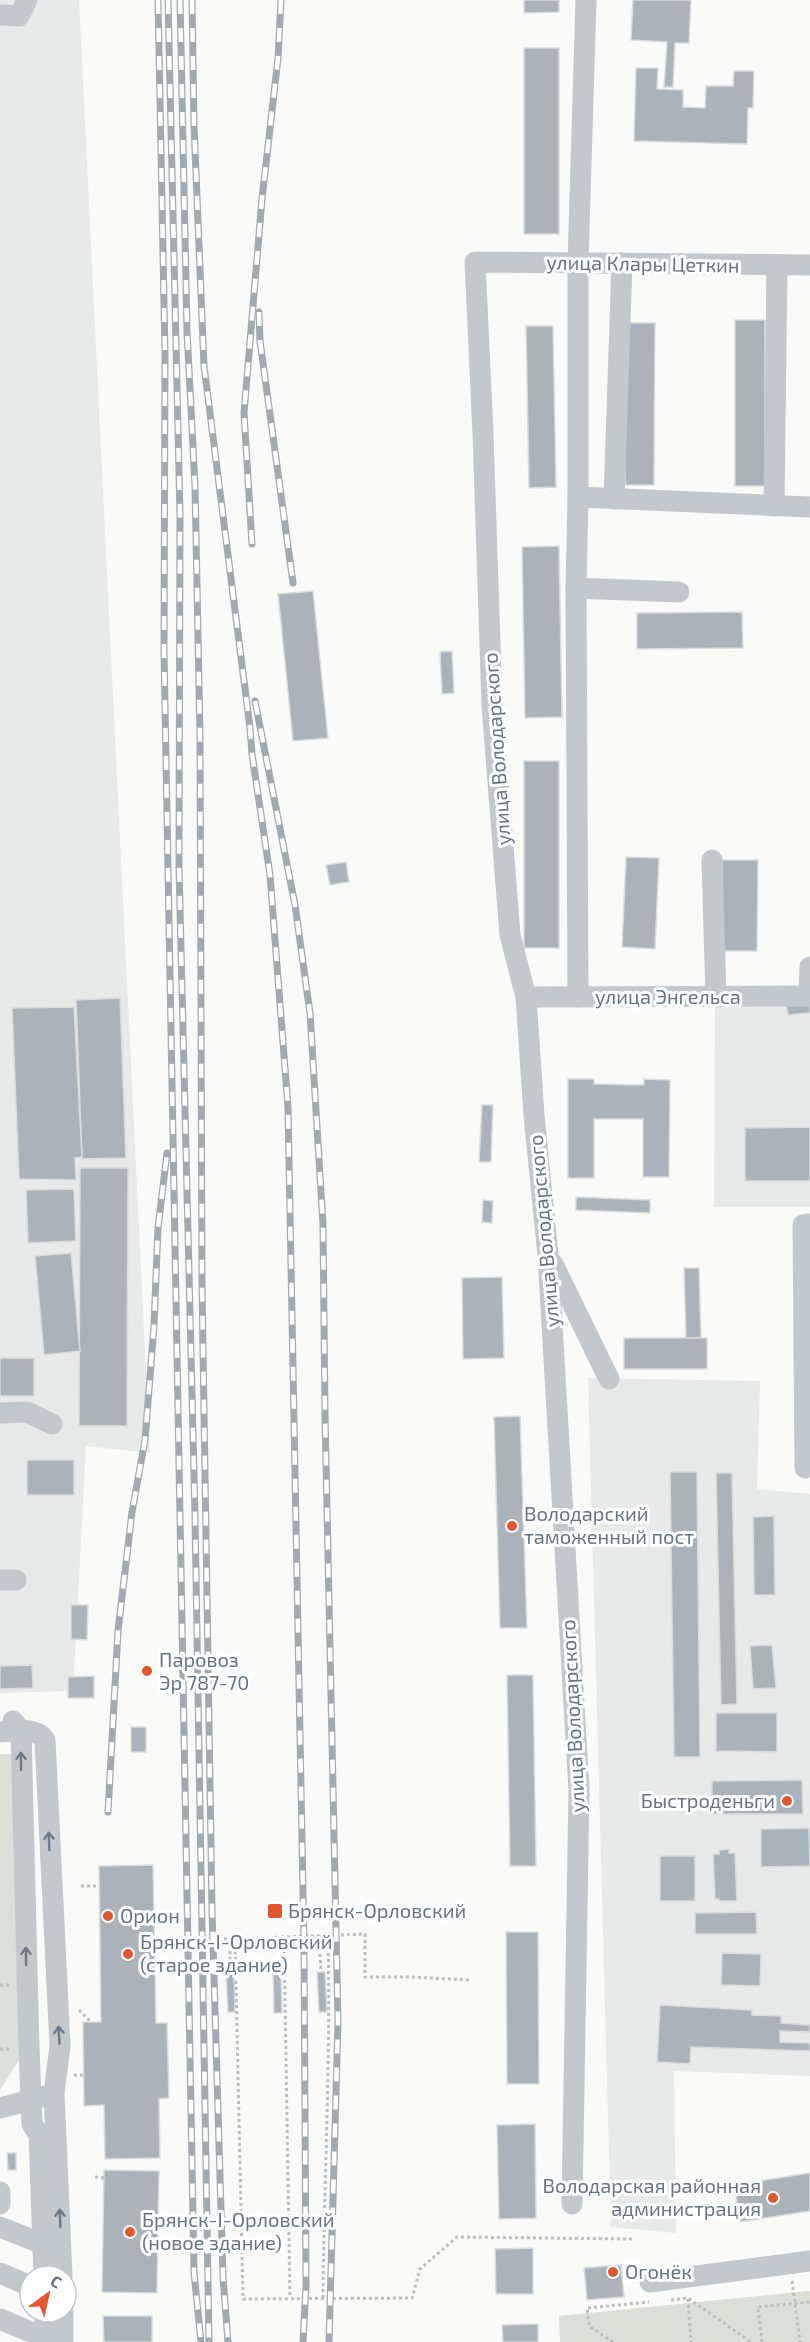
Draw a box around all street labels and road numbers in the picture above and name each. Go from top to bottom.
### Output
street label: улица Клары Цеткин [546,249,740,278]
street label: улица Володарского [477,652,516,846]
street label: улица Энгельса [595,984,741,1009]
street label: улица Володарского [523,1134,564,1328]
street label: улица Володарского [555,1619,590,1813]

